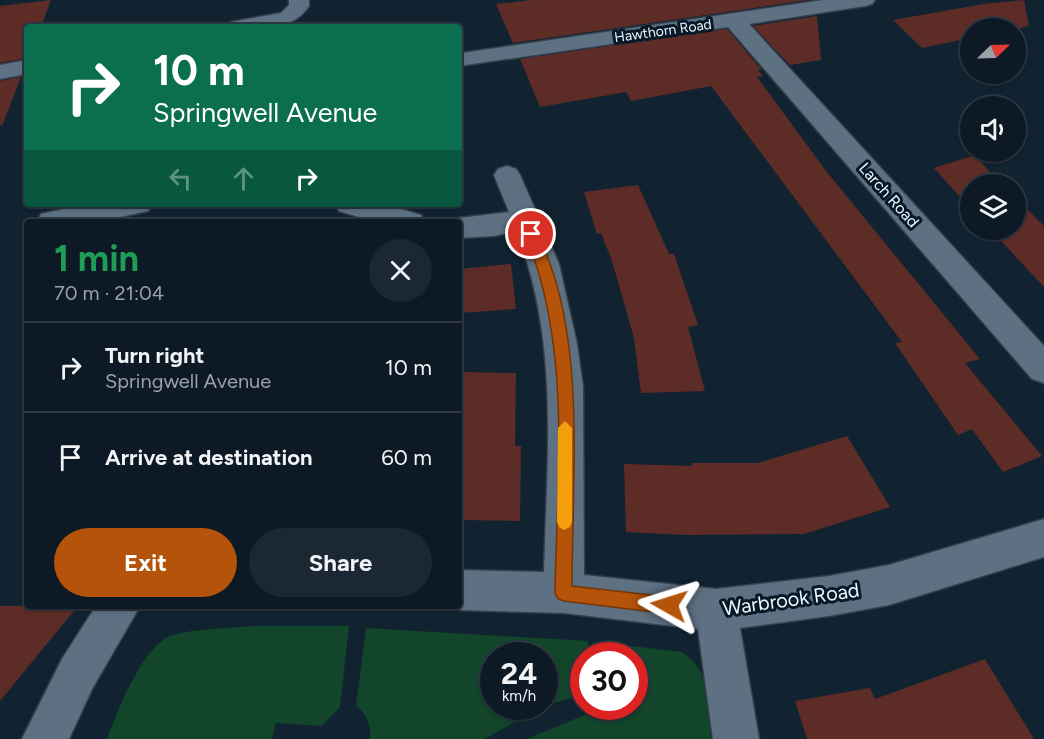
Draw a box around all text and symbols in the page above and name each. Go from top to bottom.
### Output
street label: Hawthorn Road [613,16,713,46]
north arrow [960,18,1026,84]
map controls [960,18,1026,240]
text: 10 m [153,45,245,96]
icon: right [54,48,132,126]
text: Springwell Avenue [153,96,377,129]
button: sound [960,96,1026,162]
street label: Larch Road [855,159,923,231]
icon: left [164,162,197,195]
icon: ahead [227,162,260,195]
icon: right [290,162,323,195]
button: layers [960,174,1026,240]
pin [505,208,556,259]
icon: arrive [514,217,547,250]
text: 1 min [54,237,139,280]
button: close [369,239,432,302]
text: 70 m · 21:04 [54,281,164,305]
text: Turn right [105,342,204,369]
icon: right [54,351,87,384]
text: 10 m [385,354,432,381]
text: Springwell Avenue [105,369,271,393]
icon: arrive [54,441,87,474]
text: Arrive at destination [105,444,313,471]
text: 60 m [381,444,432,471]
button: Exit [54,528,237,597]
button: Share [249,528,432,597]
position arrow [637,573,701,637]
street label: Warbrook Road [721,578,861,620]
speed limit sign: 30 [570,642,648,720]
text: 24 [501,655,537,692]
text: km/h [502,687,536,705]

